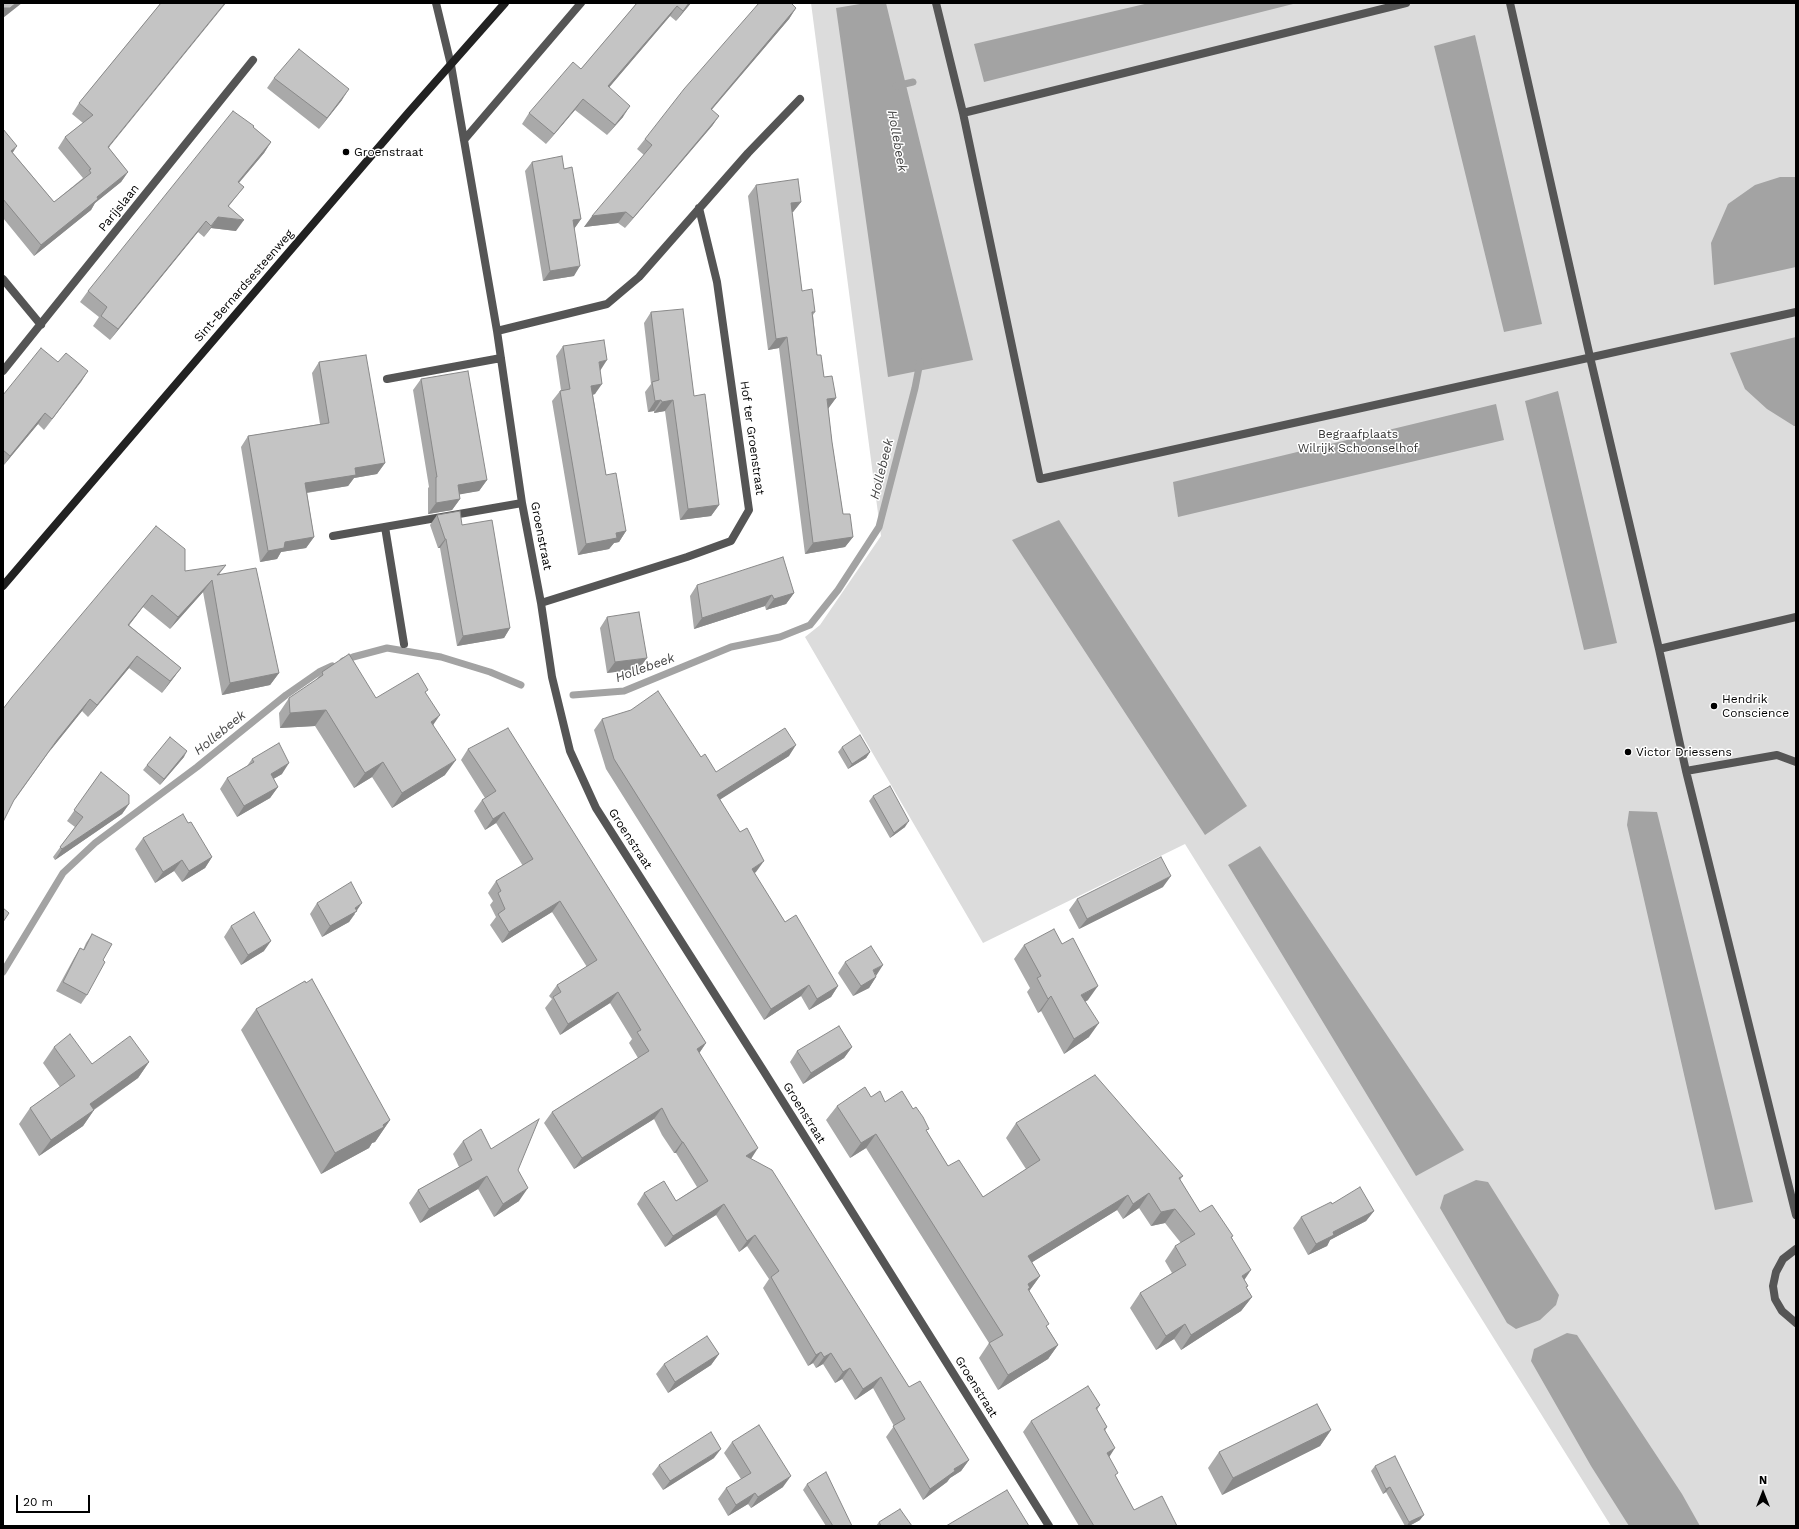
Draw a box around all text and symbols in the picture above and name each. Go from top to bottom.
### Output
water label: Hollebeek [884,109,910,173]
place label: Groenstraat [354,145,423,159]
marker: Groenstraat [341,147,351,157]
street label: Parijslaan [96,182,142,234]
street label: Sint-Bernardsesteenweg [191,227,297,345]
street label: Hof ter Groenstraat [737,380,767,496]
park label: Begraafplaats Wilrijk Schoonselhof [1298,427,1418,455]
water label: Hollebeek [867,437,897,501]
street label: Groenstraat [527,501,555,571]
water label: Hollebeek [613,650,677,686]
place label: Hendrik Conscience [1722,692,1789,720]
marker: Hendrik Conscience [1709,701,1719,711]
water label: Hollebeek [191,707,249,759]
place label: Victor Driessens [1636,745,1732,759]
marker: Victor Driessens [1623,747,1633,757]
street label: Groenstraat [605,806,655,872]
street label: Groenstraat [780,1080,828,1146]
street label: Groenstraat [952,1354,1000,1420]
north arrow [1743,1473,1783,1513]
text: N [1759,1474,1767,1487]
scale bar [18,1487,92,1513]
text: 20 m [23,1495,53,1509]

